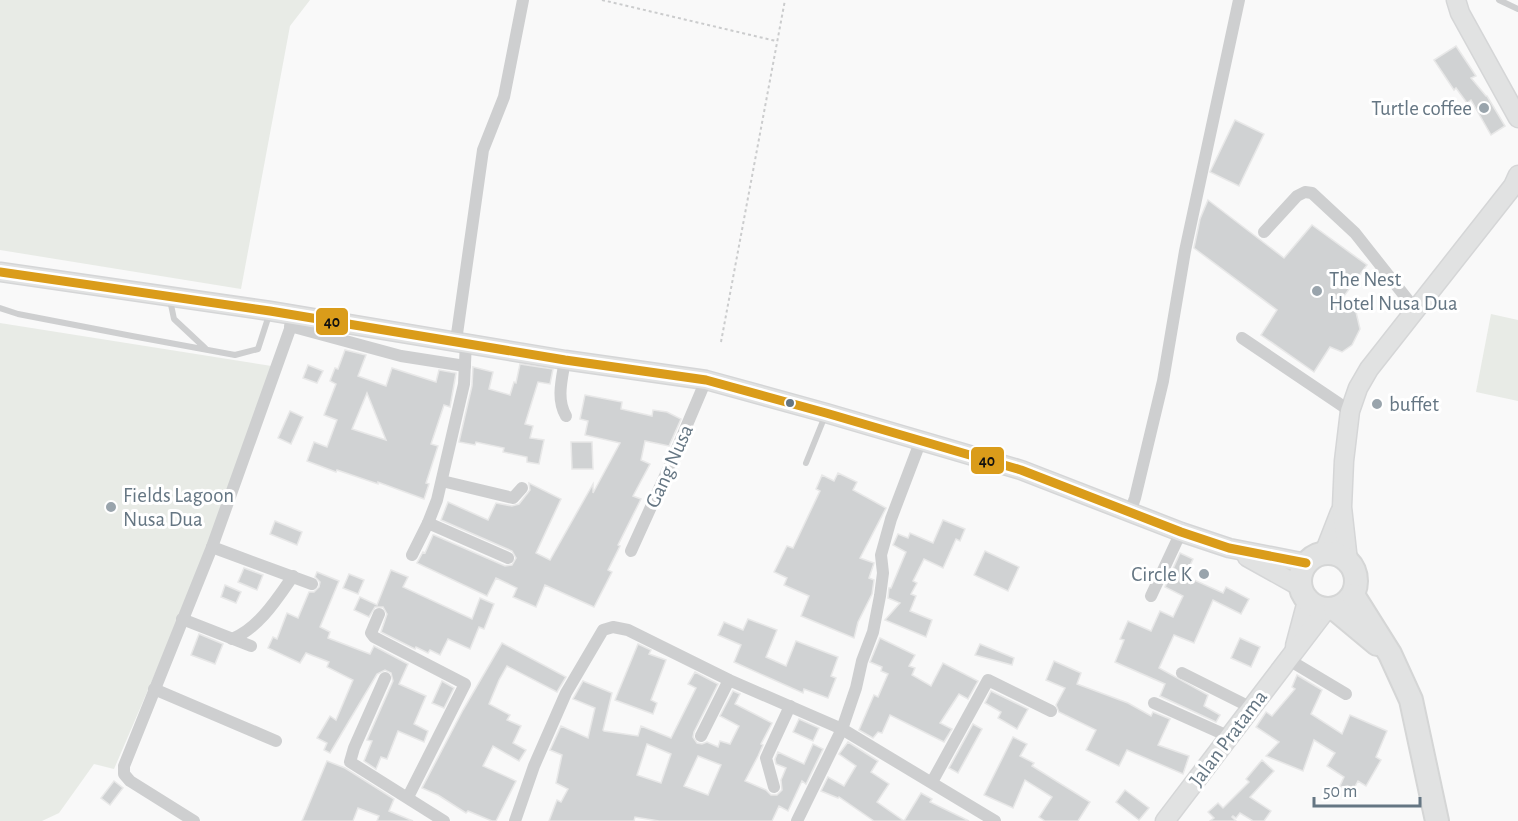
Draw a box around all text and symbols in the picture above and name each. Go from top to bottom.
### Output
place label: Turtle coffee [1371,98,1472,119]
marker: Turtle coffee [1477,101,1491,115]
place label: The Nest Hotel Nusa Dua [1329,269,1458,314]
marker: The Nest Hotel Nusa Dua [1310,284,1324,298]
line badge: 40 [315,307,349,336]
text: 40 [324,314,340,330]
place label: buffet [1389,394,1439,415]
unlabelled marker [784,397,796,409]
marker: buffet [1370,397,1384,411]
street label: Gang Nusa [642,421,697,511]
line badge: 40 [970,446,1005,475]
text: 40 [979,453,995,469]
place label: Fields Lagoon Nusa Dua [123,485,234,530]
marker: Fields Lagoon Nusa Dua [104,500,118,514]
place label: Circle K [1131,564,1193,585]
marker: Circle K [1197,567,1211,581]
street label: Jalan Pratama [1186,686,1271,790]
scale bar [1314,770,1420,808]
text: 50 m [1323,783,1357,801]

